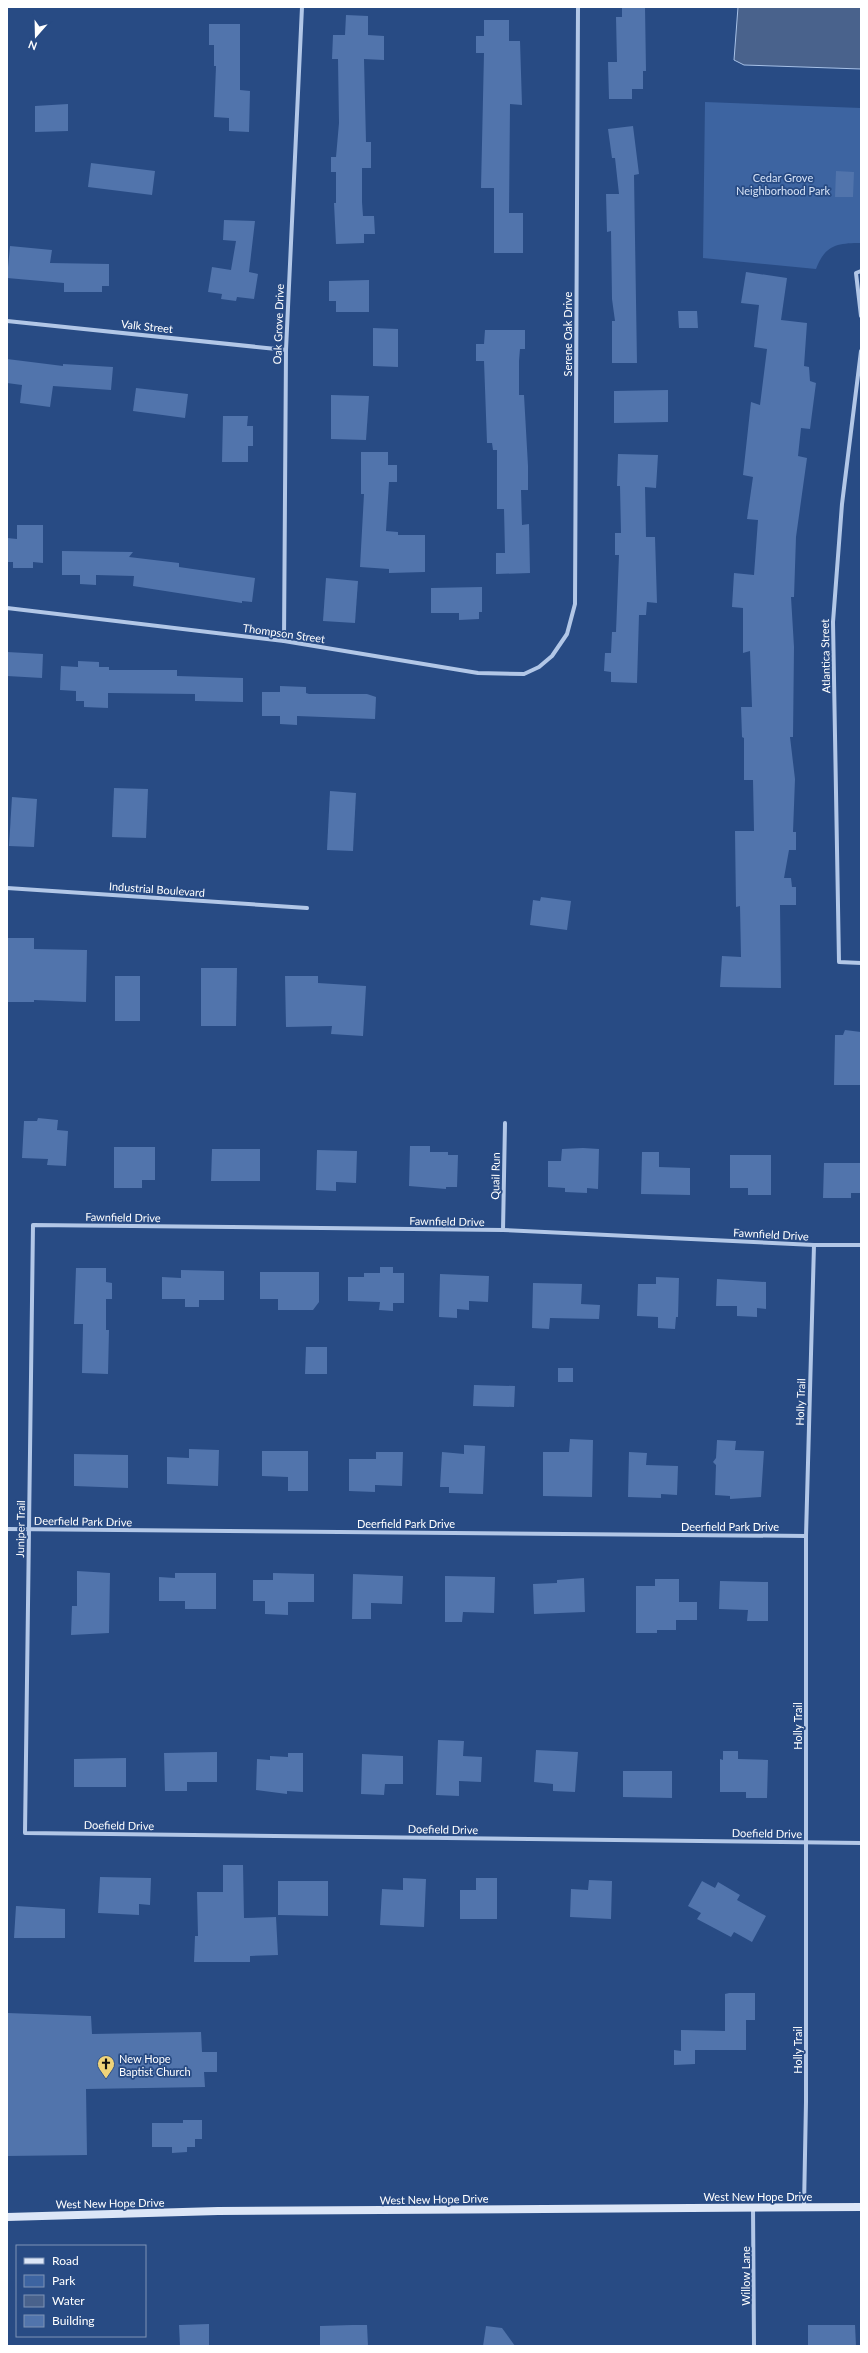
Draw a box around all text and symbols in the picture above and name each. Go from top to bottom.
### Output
north arrow [16,16,56,56]
text: N [26,38,39,53]
park label: Cedar Grove Neighborhood Park [736,171,830,197]
street label: Oak Grove Drive [270,283,286,365]
street label: Serene Oak Drive [561,291,574,376]
street label: Valk Street [120,317,174,335]
street label: Atlantica Street [818,619,832,693]
street label: Thompson Street [242,621,326,645]
street label: Industrial Boulevard [109,879,205,899]
street label: Quail Run [488,1152,502,1200]
street label: Fawnfield Drive [85,1210,161,1224]
street label: Fawnfield Drive [409,1214,485,1228]
street label: Fawnfield Drive [733,1226,809,1242]
street label: Holly Trail [793,1378,807,1426]
street label: Juniper Trail [13,1500,27,1558]
street label: Deerfield Park Drive [34,1514,132,1528]
street label: Deerfield Park Drive [357,1517,455,1530]
street label: Deerfield Park Drive [681,1520,779,1533]
street label: Holly Trail [791,1702,804,1750]
street label: Doefield Drive [84,1818,154,1832]
street label: Doefield Drive [408,1822,478,1836]
street label: Doefield Drive [732,1826,802,1840]
street label: Holly Trail [791,2026,804,2074]
place label: New Hope Baptist Church [119,2052,191,2078]
church icon: New Hope Baptist Church [96,2054,116,2079]
street label: West New Hope Drive [704,2190,813,2203]
street label: West New Hope Drive [379,2192,489,2206]
street label: West New Hope Drive [55,2196,165,2210]
legend [16,2245,146,2337]
street label: Willow Lane [739,2246,752,2306]
text: Road [52,2253,79,2268]
text: Park [52,2273,76,2288]
text: Water [52,2293,85,2308]
text: Building [52,2313,95,2328]

